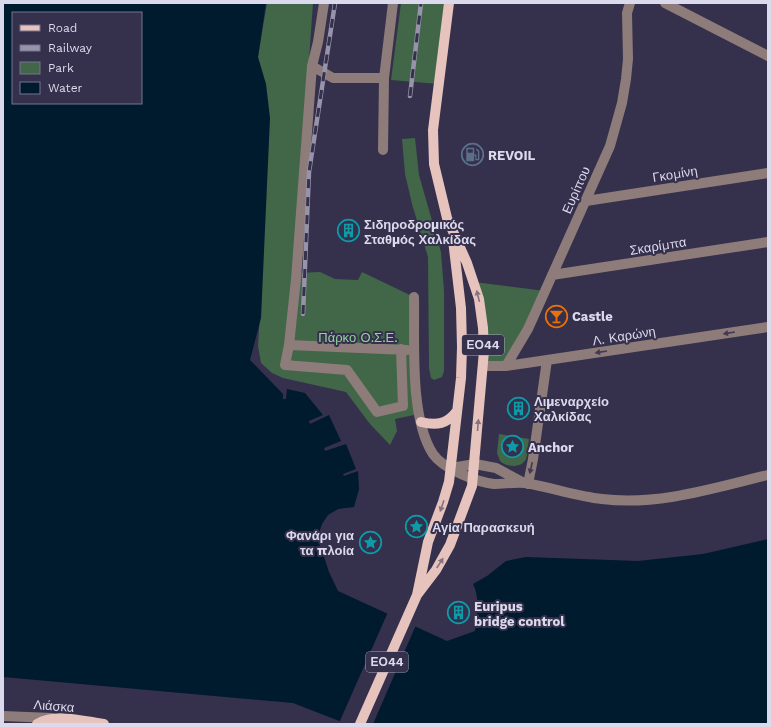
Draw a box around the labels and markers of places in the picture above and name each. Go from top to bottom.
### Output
fuel station icon: REVOIL [459,142,485,168]
place label: REVOIL [488,148,536,163]
place label: Σιδηροδρομικός Σταθμός Χαλκίδας [364,217,476,247]
building icon: Σιδηροδρομικός Σταθμός Χαλκίδας [336,218,362,244]
bar icon: Castle [543,303,569,329]
place label: Castle [572,309,613,324]
place label: Λιμεναρχείο Χαλκίδας [534,394,609,424]
building icon: Λιμεναρχείο Χαλκίδας [506,395,532,421]
place icon: Anchor [500,434,526,460]
place label: Anchor [528,440,574,455]
place icon: Αγία Παρασκευή [404,514,430,540]
place label: Αγία Παρασκευή [432,520,535,535]
place label: Φανάρι για τα πλοία [286,528,354,558]
place icon: Φανάρι για τα πλοία [357,529,383,555]
place label: Euripus bridge control [474,599,565,629]
building icon: Euripus bridge control [445,600,471,626]

